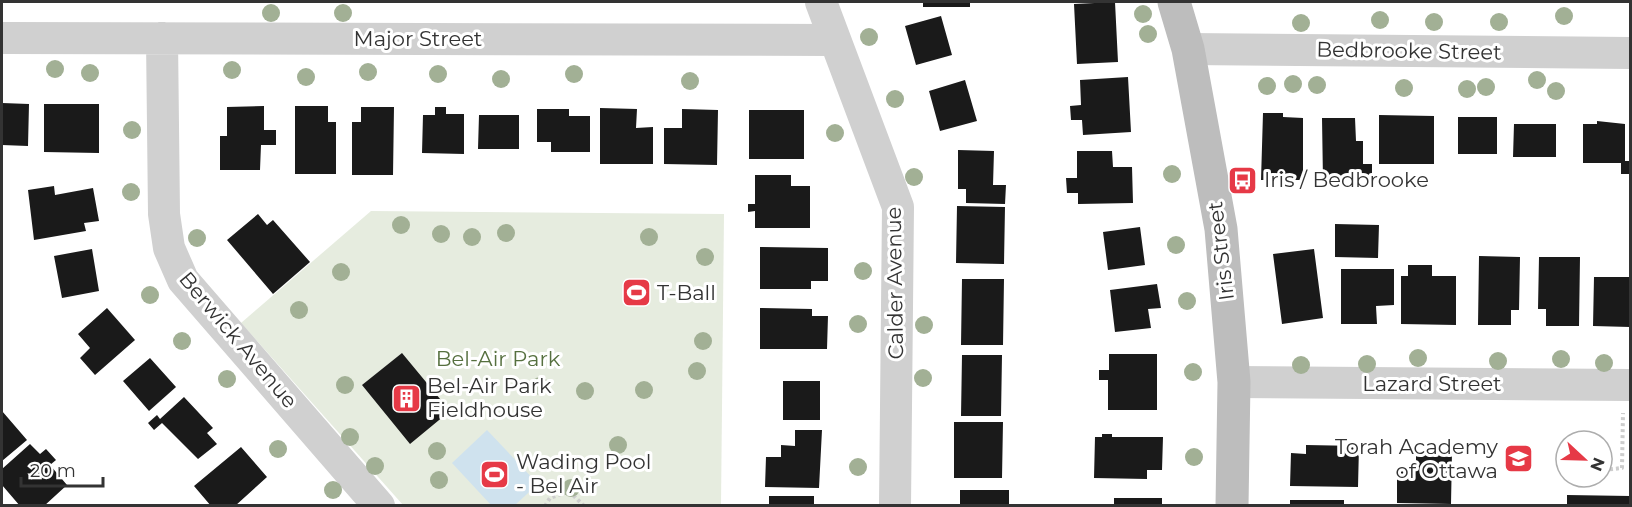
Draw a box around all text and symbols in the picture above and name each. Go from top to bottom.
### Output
street label: Major Street [354,26,482,51]
street label: Bedbrooke Street [1316,36,1502,65]
bus stop icon: Iris / Bedbrooke [1227,164,1259,196]
place label: Iris / Bedbrooke [1264,167,1429,192]
street label: Iris Street [1202,200,1239,302]
street label: Calder Avenue [881,206,908,360]
street label: Berwick Avenue [174,266,303,413]
sports icon: T-Ball [620,277,652,309]
place label: T-Ball [657,280,716,305]
park label: Bel-Air Park [436,346,561,371]
street label: Lazard Street [1362,371,1502,396]
place label: Bel-Air Park Fieldhouse [427,373,552,422]
building icon: Bel-Air Park Fieldhouse [390,382,422,414]
north arrow [1554,429,1614,489]
place label: Torah Academy of Ottawa [1335,434,1499,483]
school or university icon: Torah Academy of Ottawa [1503,443,1535,475]
place label: Wading Pool - Bel Air [516,449,651,498]
scale bar [21,450,104,488]
text: N [1586,455,1609,474]
sports icon: Wading Pool - Bel Air [479,458,511,490]
text: 20 m [30,460,76,482]

